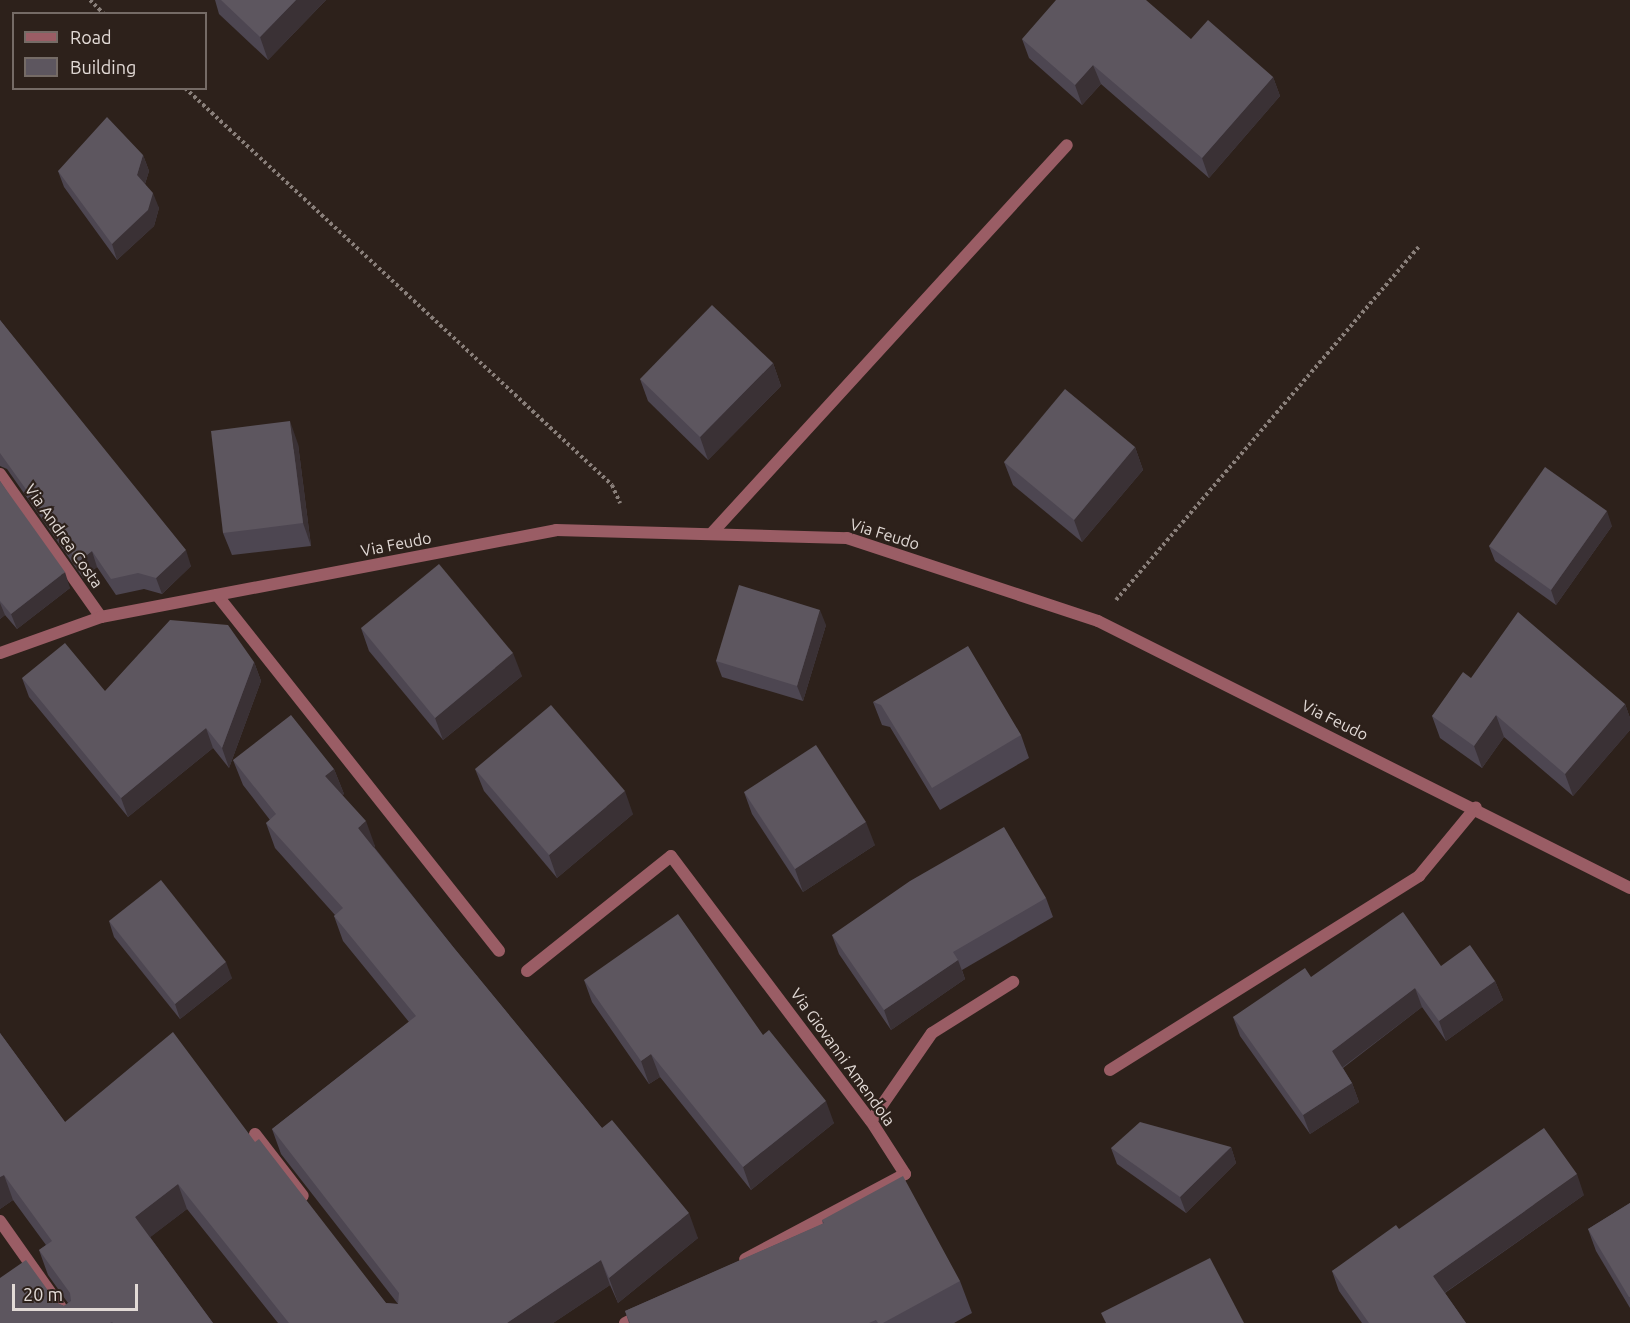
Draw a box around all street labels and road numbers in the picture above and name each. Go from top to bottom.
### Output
street label: Via Andrea Costa [21,480,107,592]
street label: Via Feudo [848,514,922,554]
street label: Via Feudo [359,528,433,560]
street label: Via Feudo [1299,696,1371,744]
street label: Via Giovanni Amendola [787,984,899,1130]

